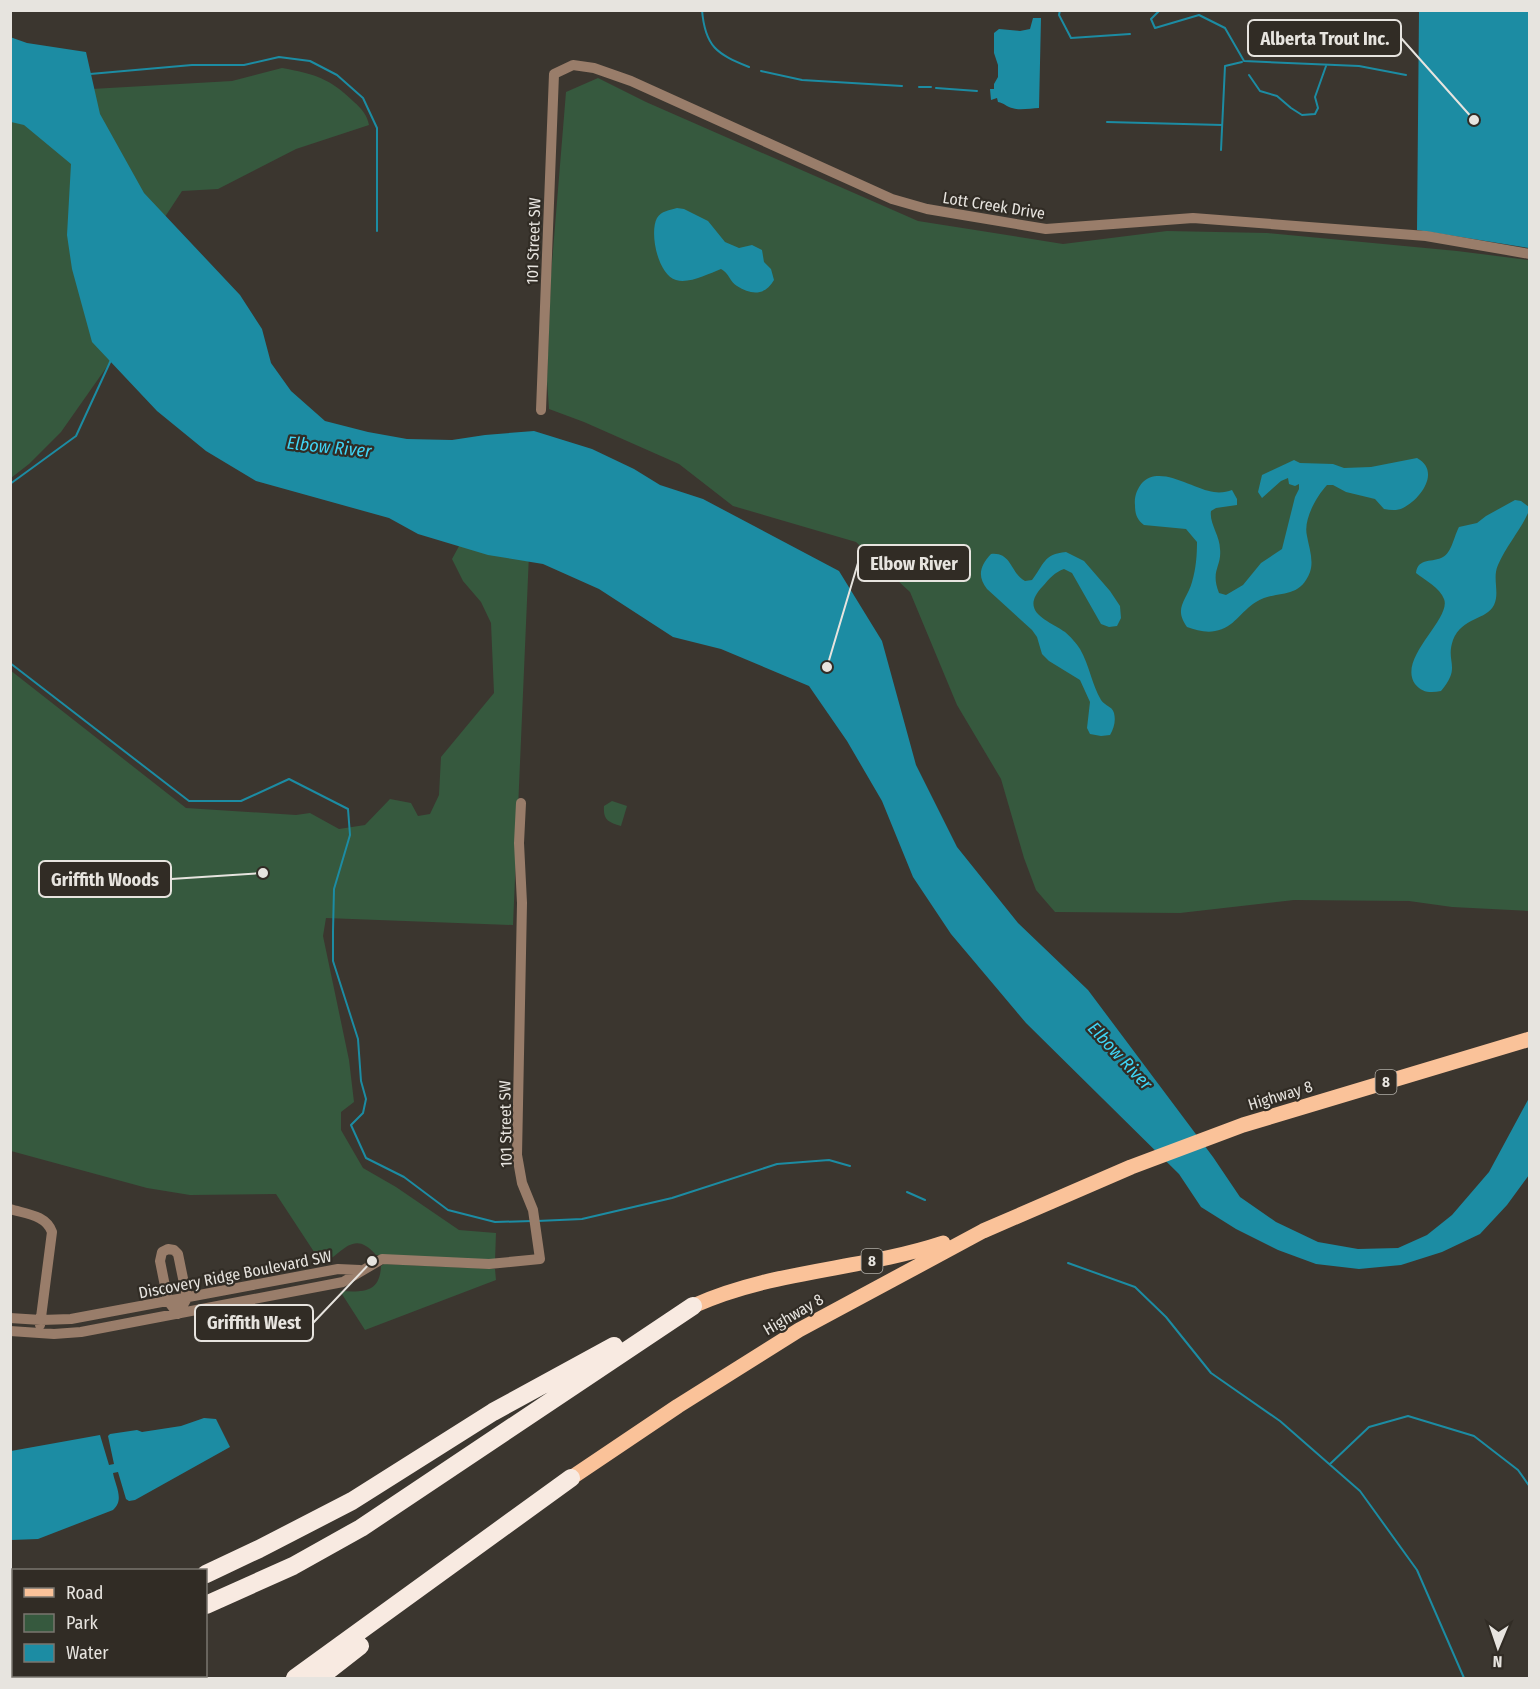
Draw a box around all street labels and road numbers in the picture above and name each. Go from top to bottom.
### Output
street label: Lott Creek Drive [941,188,1047,223]
street label: 101 Street SW [522,197,545,285]
road number: 8 [1376,1070,1396,1094]
street label: Highway 8 [1246,1077,1315,1114]
street label: 101 Street SW [495,1080,516,1168]
street label: Discovery Ridge Boulevard SW [137,1246,333,1303]
road number: 8 [862,1249,882,1273]
street label: Highway 8 [760,1290,827,1339]

